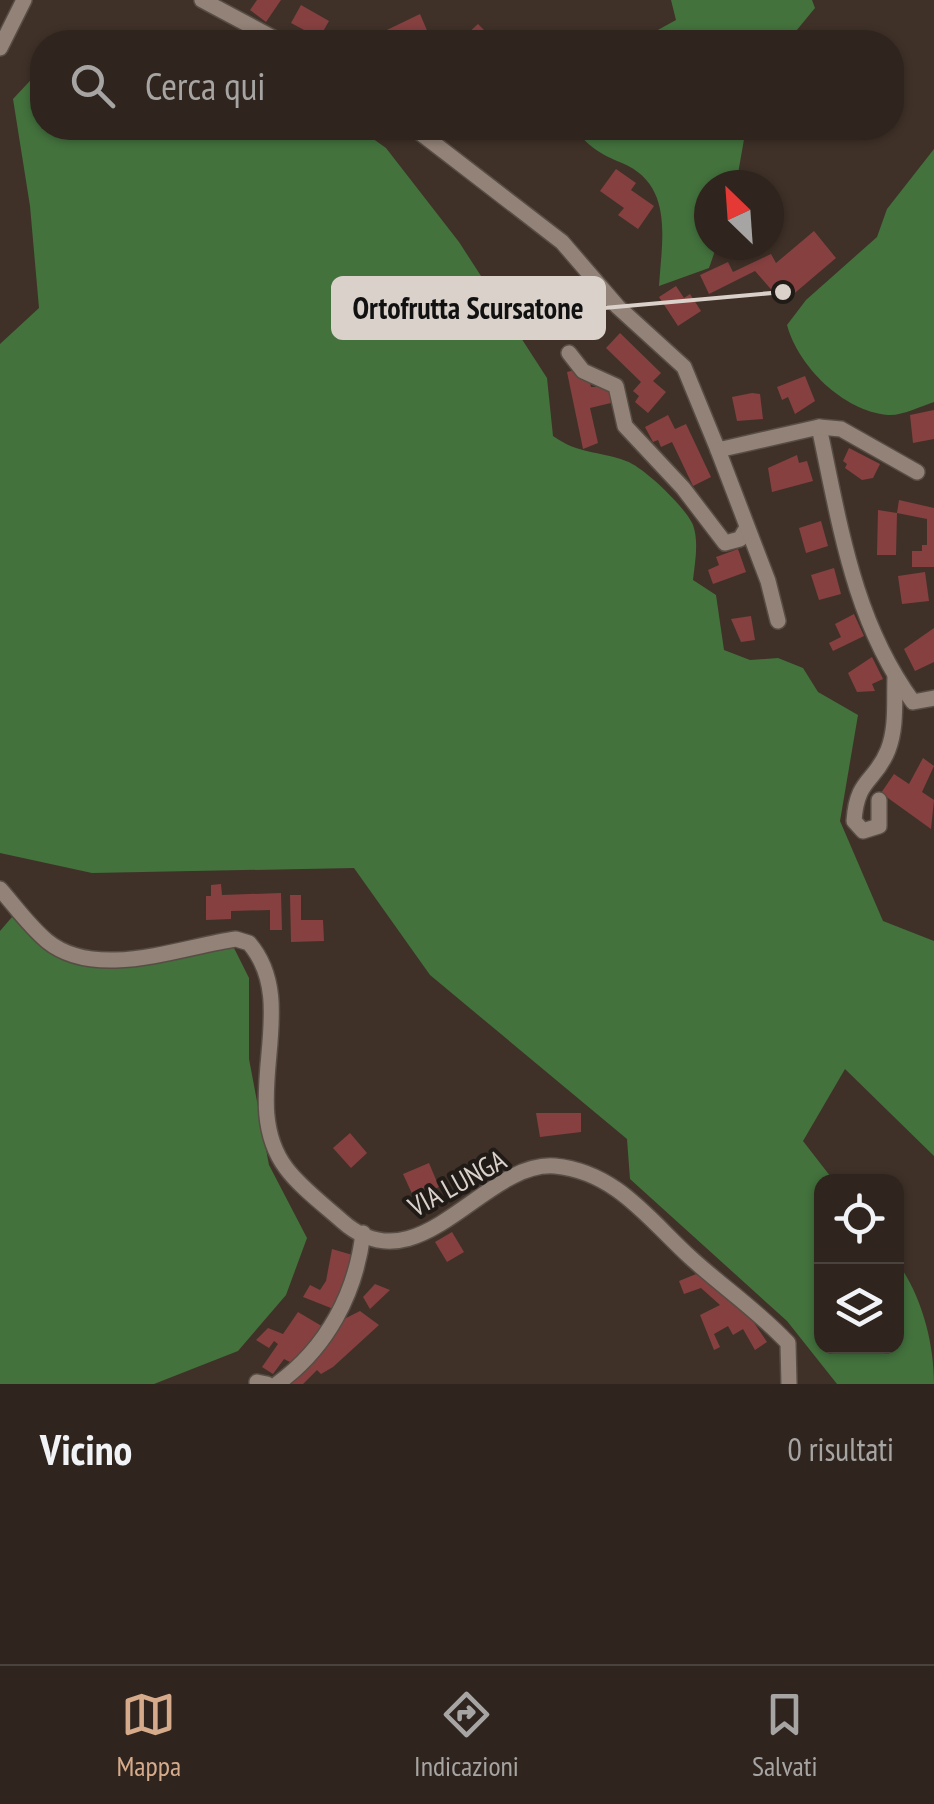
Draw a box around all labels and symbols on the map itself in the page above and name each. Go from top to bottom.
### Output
north arrow [694,170,784,260]
callout: Ortofrutta Scursatone [333,278,604,338]
text: Ortofrutta Scursatone [352,288,584,327]
street label: VIA LUNGA [401,1140,513,1225]

